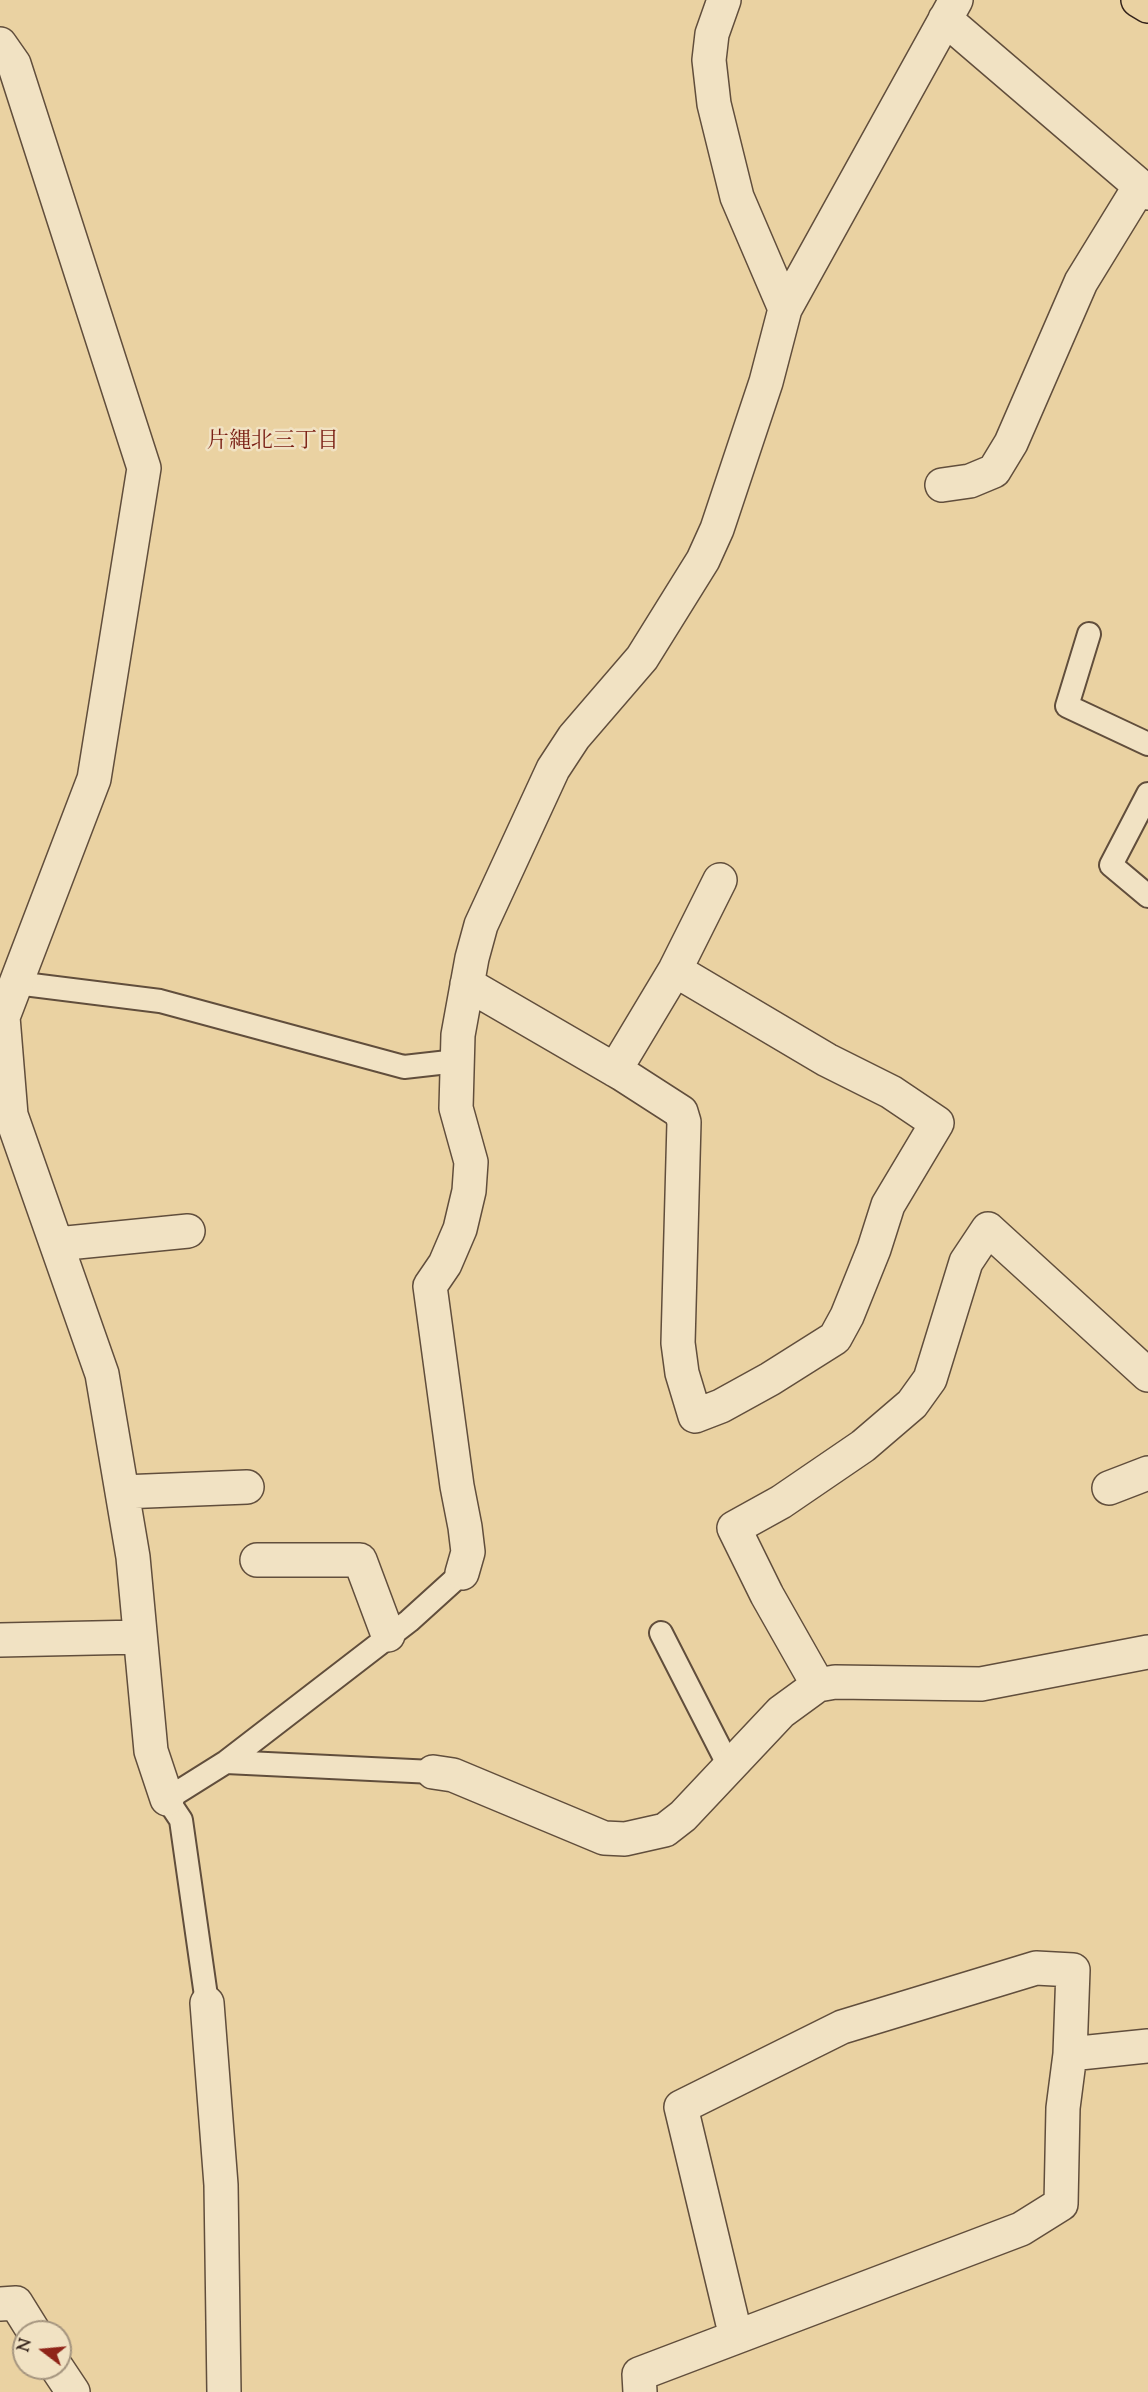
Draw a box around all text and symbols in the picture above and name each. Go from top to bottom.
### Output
district label: 片縄北三丁目 [207,430,339,456]
north arrow [12,2320,72,2380]
text: N [13,2336,39,2355]

